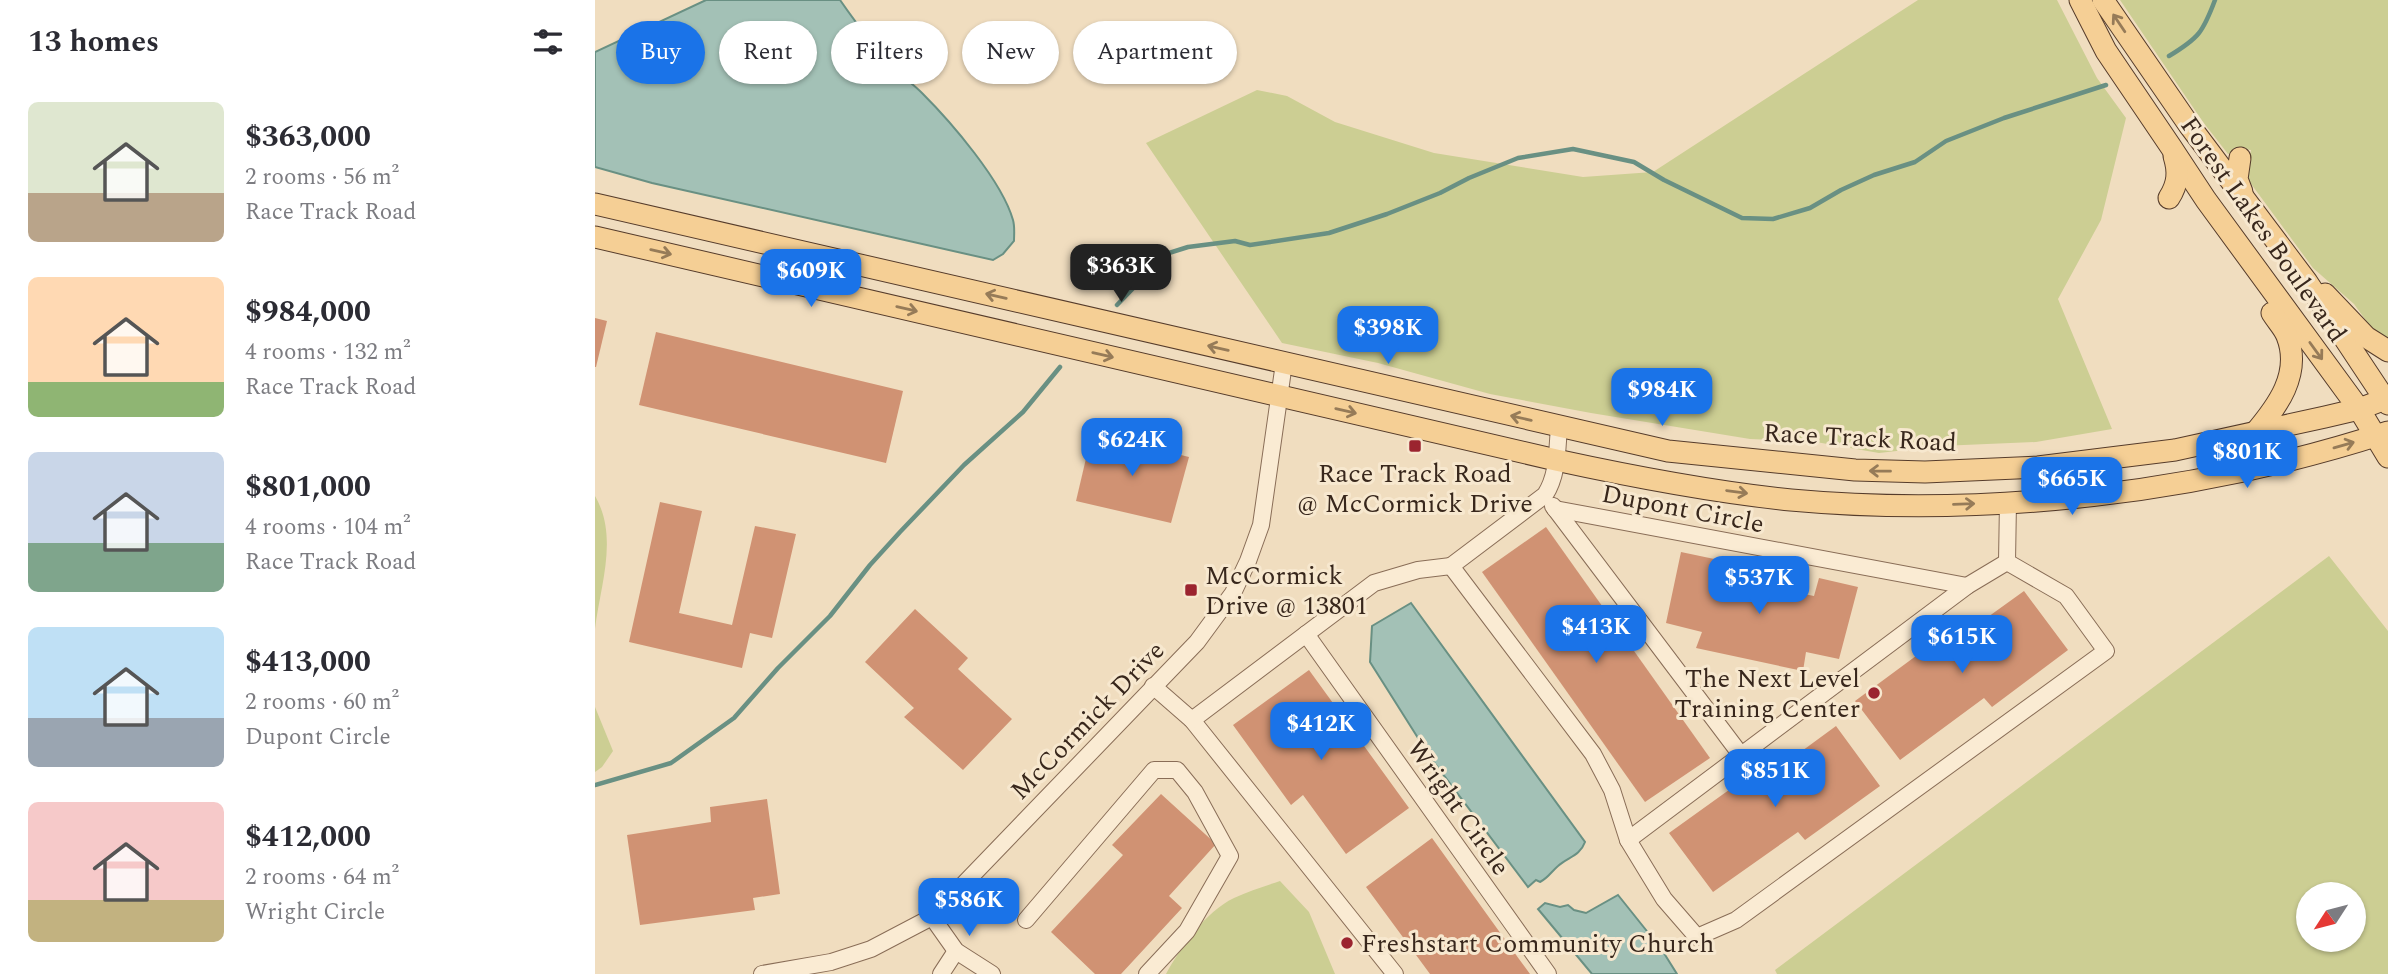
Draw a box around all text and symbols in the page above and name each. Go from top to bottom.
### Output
one-way arrow [2112,14,2126,33]
text: 13 homes [28,19,159,65]
chip: Buy [616,21,705,84]
chip: Rent [719,21,817,84]
chip: Filters [831,21,948,84]
chip: New [962,21,1059,84]
chip: Apartment [1073,21,1237,84]
icon: filters [529,23,567,61]
street label: Forest Lakes Boulevard [2170,108,2357,351]
text: $363,000 [245,114,371,160]
icon: home [84,130,168,214]
text: 2 rooms · 56 m² [245,160,399,195]
text: Race Track Road [245,195,416,230]
pin: $363K [1072,244,1170,304]
one-way arrow [650,247,672,260]
text: $363K [1086,249,1156,284]
pin: $609K [762,250,860,309]
text: $609K [776,254,846,289]
text: $984,000 [245,289,371,335]
one-way arrow [985,289,1008,303]
one-way arrow [895,303,918,317]
icon: home [84,305,168,389]
pin: $398K [1339,306,1437,366]
text: $398K [1353,311,1423,346]
text: 4 rooms · 132 m² [245,335,411,370]
one-way arrow [1207,341,1230,354]
one-way arrow [2309,341,2323,360]
one-way arrow [1091,349,1114,362]
pin: $984K [1613,368,1711,428]
text: Race Track Road [245,370,416,405]
text: $984K [1627,373,1697,408]
one-way arrow [1335,406,1357,419]
one-way arrow [1510,411,1533,425]
street label: Race Track Road [1762,413,1958,463]
pin: $624K [1083,419,1181,478]
text: $624K [1097,423,1167,458]
pin: $801K [2198,430,2296,490]
text: $801K [2212,435,2282,470]
marker: Race Track Road @ McCormick Drive [1407,438,1423,454]
one-way arrow [2332,438,2354,451]
place label: Race Track Road @ McCormick Drive [1297,454,1533,524]
pin: $665K [2023,458,2121,517]
text: $665K [2037,462,2107,497]
text: $801,000 [245,464,371,510]
one-way arrow [1869,464,1892,478]
street label: Dupont Circle [1598,474,1767,544]
icon: home [84,480,168,564]
one-way arrow [1725,486,1748,499]
one-way arrow [1952,497,1975,510]
text: 4 rooms · 104 m² [245,510,411,545]
text: Race Track Road [245,545,416,580]
place label: McCormick Drive @ 13801 [1205,556,1368,626]
pin: $537K [1710,556,1808,616]
text: $537K [1724,561,1794,596]
marker: McCormick Drive @ 13801 [1183,582,1199,598]
pin: $413K [1547,606,1645,665]
text: $413K [1561,610,1631,645]
pin: $615K [1913,616,2011,675]
text: $615K [1927,620,1997,655]
street label: McCormick Drive [1001,632,1174,809]
text: $413,000 [245,639,371,685]
icon: home [84,655,168,739]
place label: The Next Level Training Center [1674,659,1860,729]
text: 2 rooms · 60 m² [245,685,399,720]
marker: The Next Level Training Center [1866,685,1882,701]
pin: $412K [1272,702,1370,762]
text: $412K [1286,707,1356,742]
text: Dupont Circle [245,720,391,755]
street label: Wright Circle [1396,731,1520,884]
pin: $851K [1726,750,1824,809]
text: $851K [1740,754,1810,789]
text: $412,000 [245,814,371,860]
icon: home [84,830,168,914]
text: 2 rooms · 64 m² [245,860,399,895]
pin: $586K [920,878,1018,938]
north arrow [2296,882,2366,952]
map controls [2296,882,2366,952]
text: $586K [934,883,1004,918]
text: Wright Circle [245,895,385,930]
place label: Freshstart Community Church [1361,924,1714,964]
marker: Freshstart Community Church [1339,935,1355,951]

